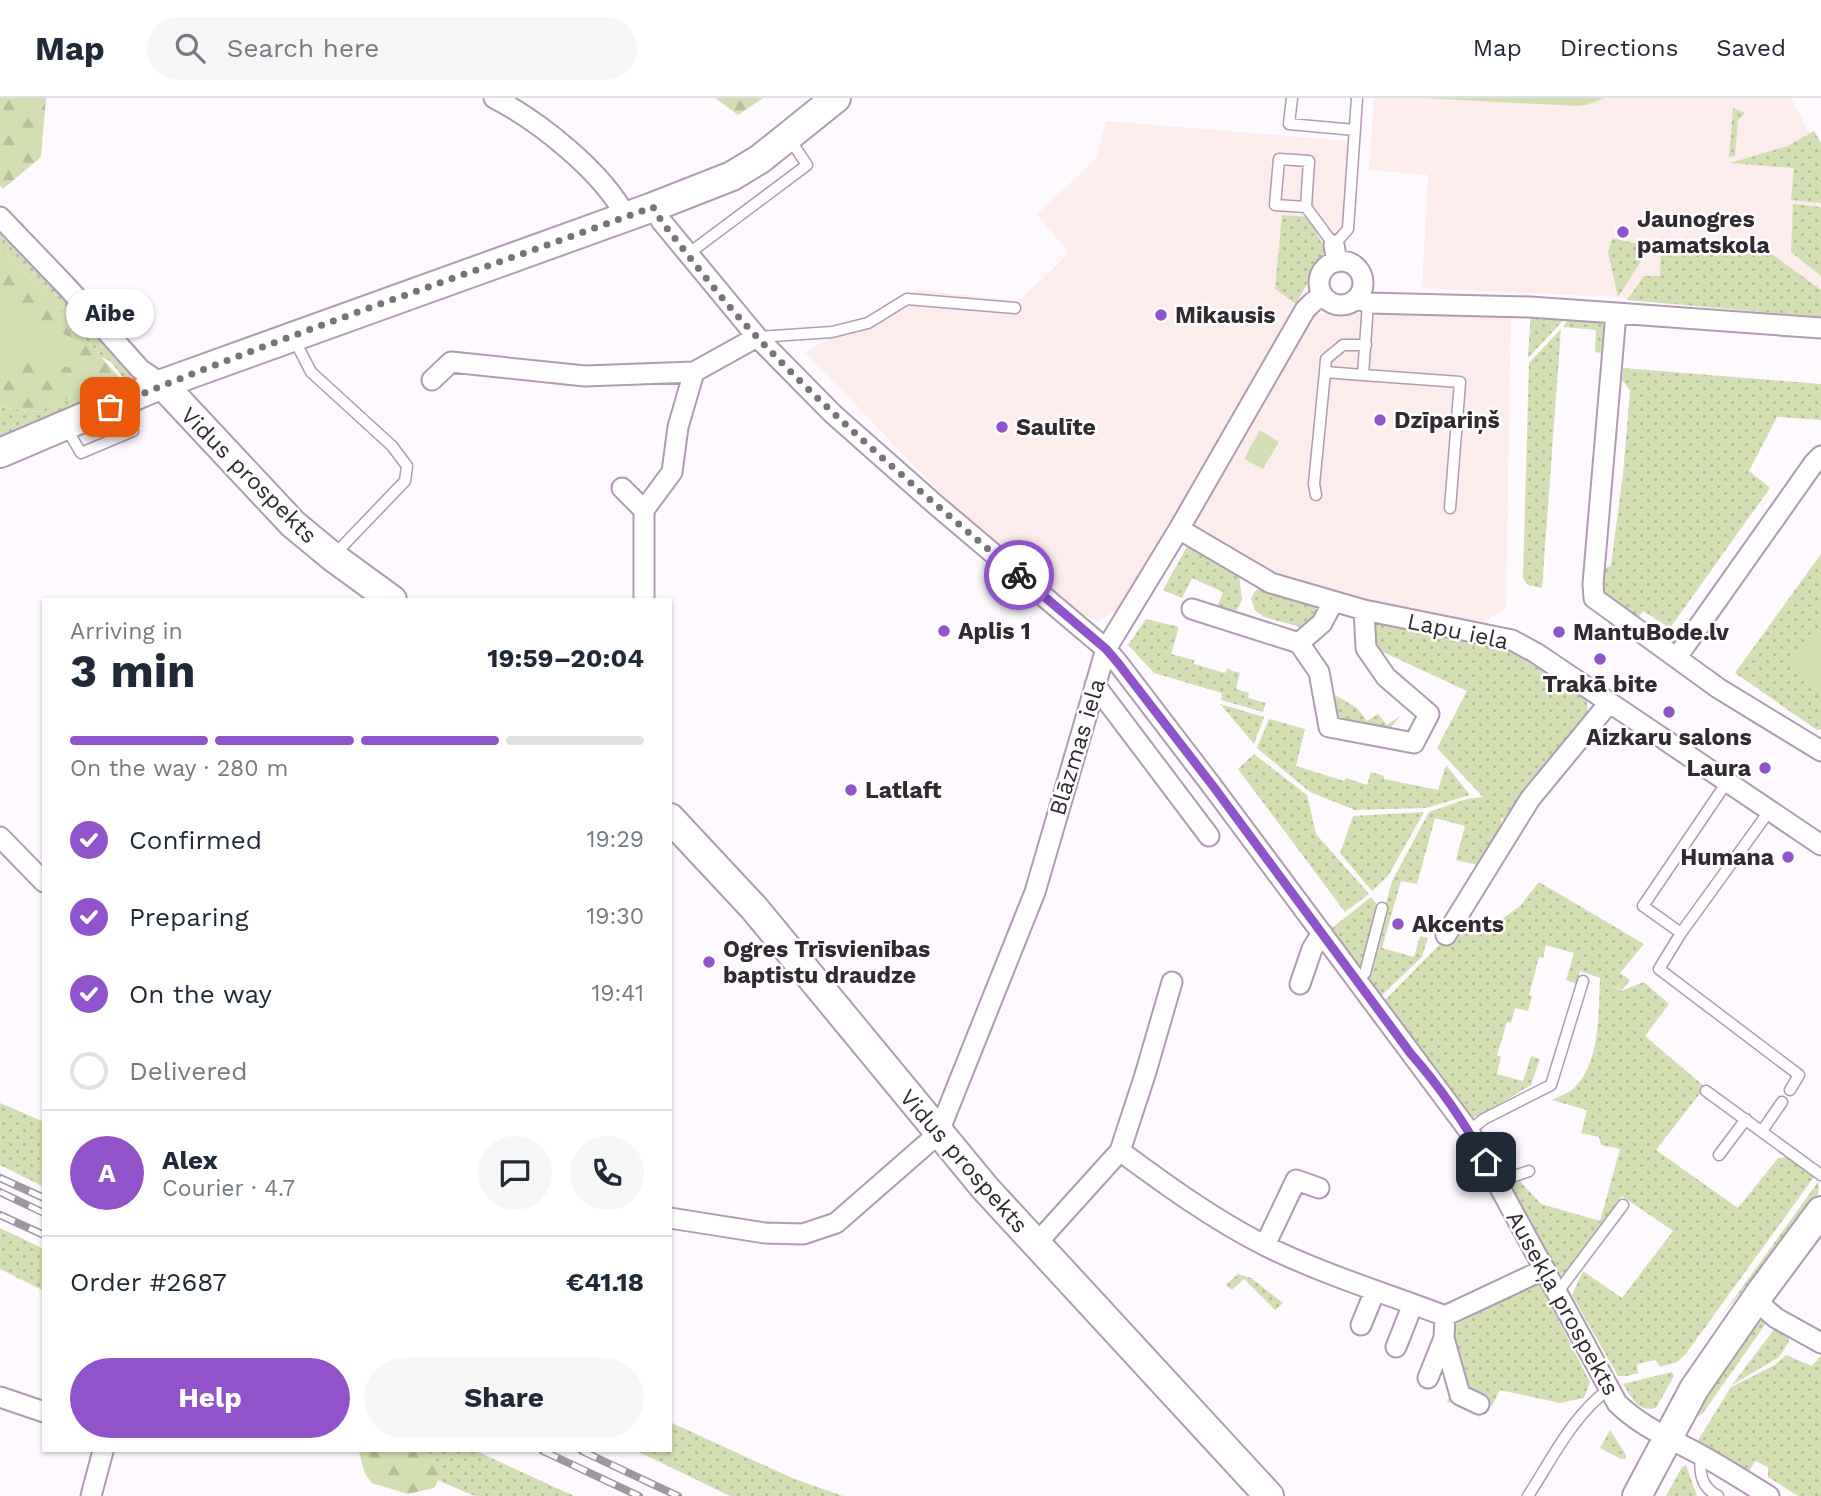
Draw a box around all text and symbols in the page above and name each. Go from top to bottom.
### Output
search box [147,17,637,80]
text: Map [35,29,105,68]
icon: search [171,29,209,67]
text: Search here [227,33,379,63]
text: Map [1473,34,1522,62]
text: Directions [1560,34,1678,62]
text: Saved [1716,34,1786,62]
place label: Jaunogres pamatskola [1637,206,1771,259]
marker: Jaunogres pamatskola [1615,224,1631,240]
callout: Aibe [66,288,154,337]
text: Aibe [85,300,135,327]
place label: Mikausis [1175,302,1276,329]
marker: Mikausis [1153,307,1169,323]
pin [80,377,140,437]
icon: bag [91,388,129,426]
street label: Vidus prospekts [175,402,322,549]
place label: Dzīpariņš [1394,407,1500,434]
marker: Dzīpariņš [1372,412,1388,428]
place label: Saulīte [1016,414,1096,441]
marker: Saulīte [994,419,1010,435]
courier [984,540,1054,610]
icon: bike [1000,556,1038,594]
street label: Lapu iela [1405,608,1511,655]
text: Arriving in [70,618,183,645]
place label: Aplis 1 [958,618,1031,645]
place label: MantuBode.lv [1573,619,1729,646]
marker: Aplis 1 [936,623,952,639]
marker: MantuBode.lv [1551,624,1567,640]
text: 19:59–20:04 [487,643,644,673]
text: 3 min [70,644,196,698]
marker: Trakā bite [1592,651,1608,667]
place label: Trakā bite [1542,671,1658,698]
street label: Blāzmas iela [1044,675,1111,819]
marker: Aizkaru salons [1661,704,1677,720]
place label: Aizkaru salons [1586,724,1752,751]
text: On the way · 280 m [70,755,288,782]
place label: Laura [1687,755,1752,782]
marker: Laura [1757,760,1773,776]
place label: Latlaft [865,777,942,804]
marker: Latlaft [843,782,859,798]
icon: check [70,821,108,859]
text: Confirmed [129,825,262,855]
text: 19:29 [586,826,644,853]
place label: Humana [1680,844,1775,871]
marker: Humana [1780,849,1796,865]
icon: check [70,898,108,936]
text: Preparing [129,902,249,932]
text: 19:30 [586,903,644,930]
place label: Akcents [1412,911,1504,938]
marker: Akcents [1390,916,1406,932]
place label: Ogres Trīsvienības baptistu draudze [723,936,930,989]
marker: Ogres Trīsvienības baptistu draudze [701,954,717,970]
icon: check [70,975,108,1013]
text: On the way [129,979,272,1009]
text: 19:41 [591,980,644,1007]
text: Delivered [129,1056,248,1086]
street label: Vidus prospekts [894,1084,1033,1239]
pin [1456,1132,1516,1192]
button: chat [478,1136,552,1210]
button: phone [570,1136,644,1210]
icon: home [1467,1143,1505,1181]
text: Alex [162,1145,218,1175]
text: A [98,1158,116,1188]
text: Courier · 4.7 [162,1175,295,1202]
street label: Ausekļa prospekts [1501,1206,1625,1400]
text: Order #2687 [70,1267,227,1297]
text: €41.18 [566,1267,644,1297]
button: Help [70,1358,350,1438]
button: Share [364,1358,644,1438]

